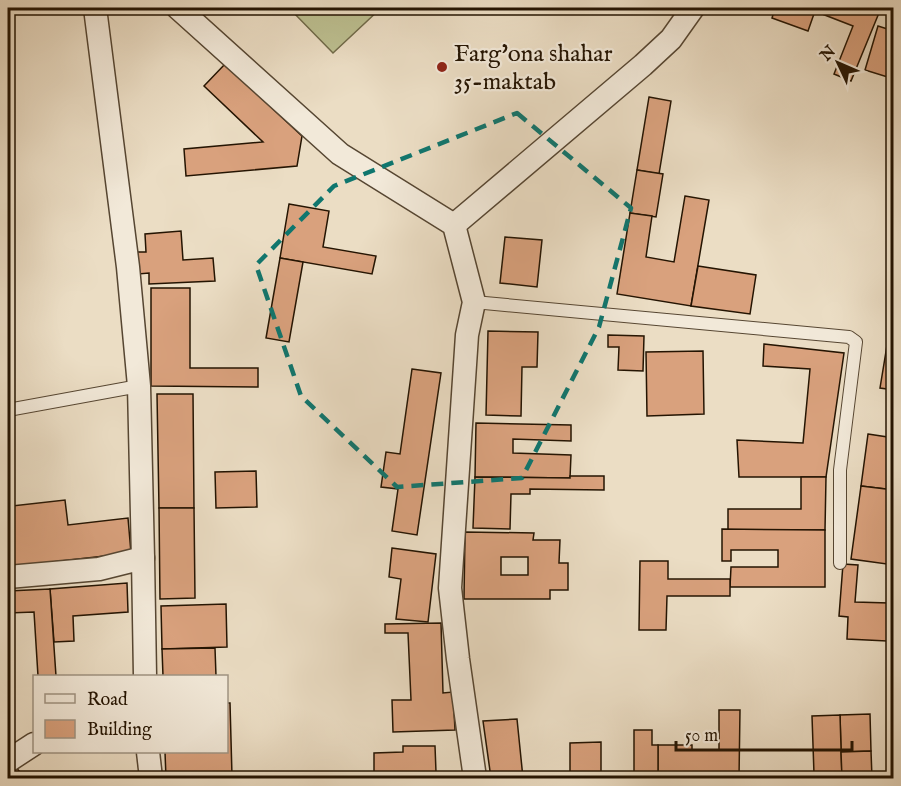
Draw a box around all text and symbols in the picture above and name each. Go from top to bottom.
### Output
north arrow [808,33,868,93]
place label: Farg'ona shahar 35-maktab [454,39,613,98]
text: N [816,42,841,67]
marker: Farg'ona shahar 35-maktab [435,60,449,74]
legend [33,675,228,753]
text: Road [87,689,128,712]
scale bar [676,714,852,752]
text: Building [87,719,152,742]
text: 50 m [685,725,718,748]

